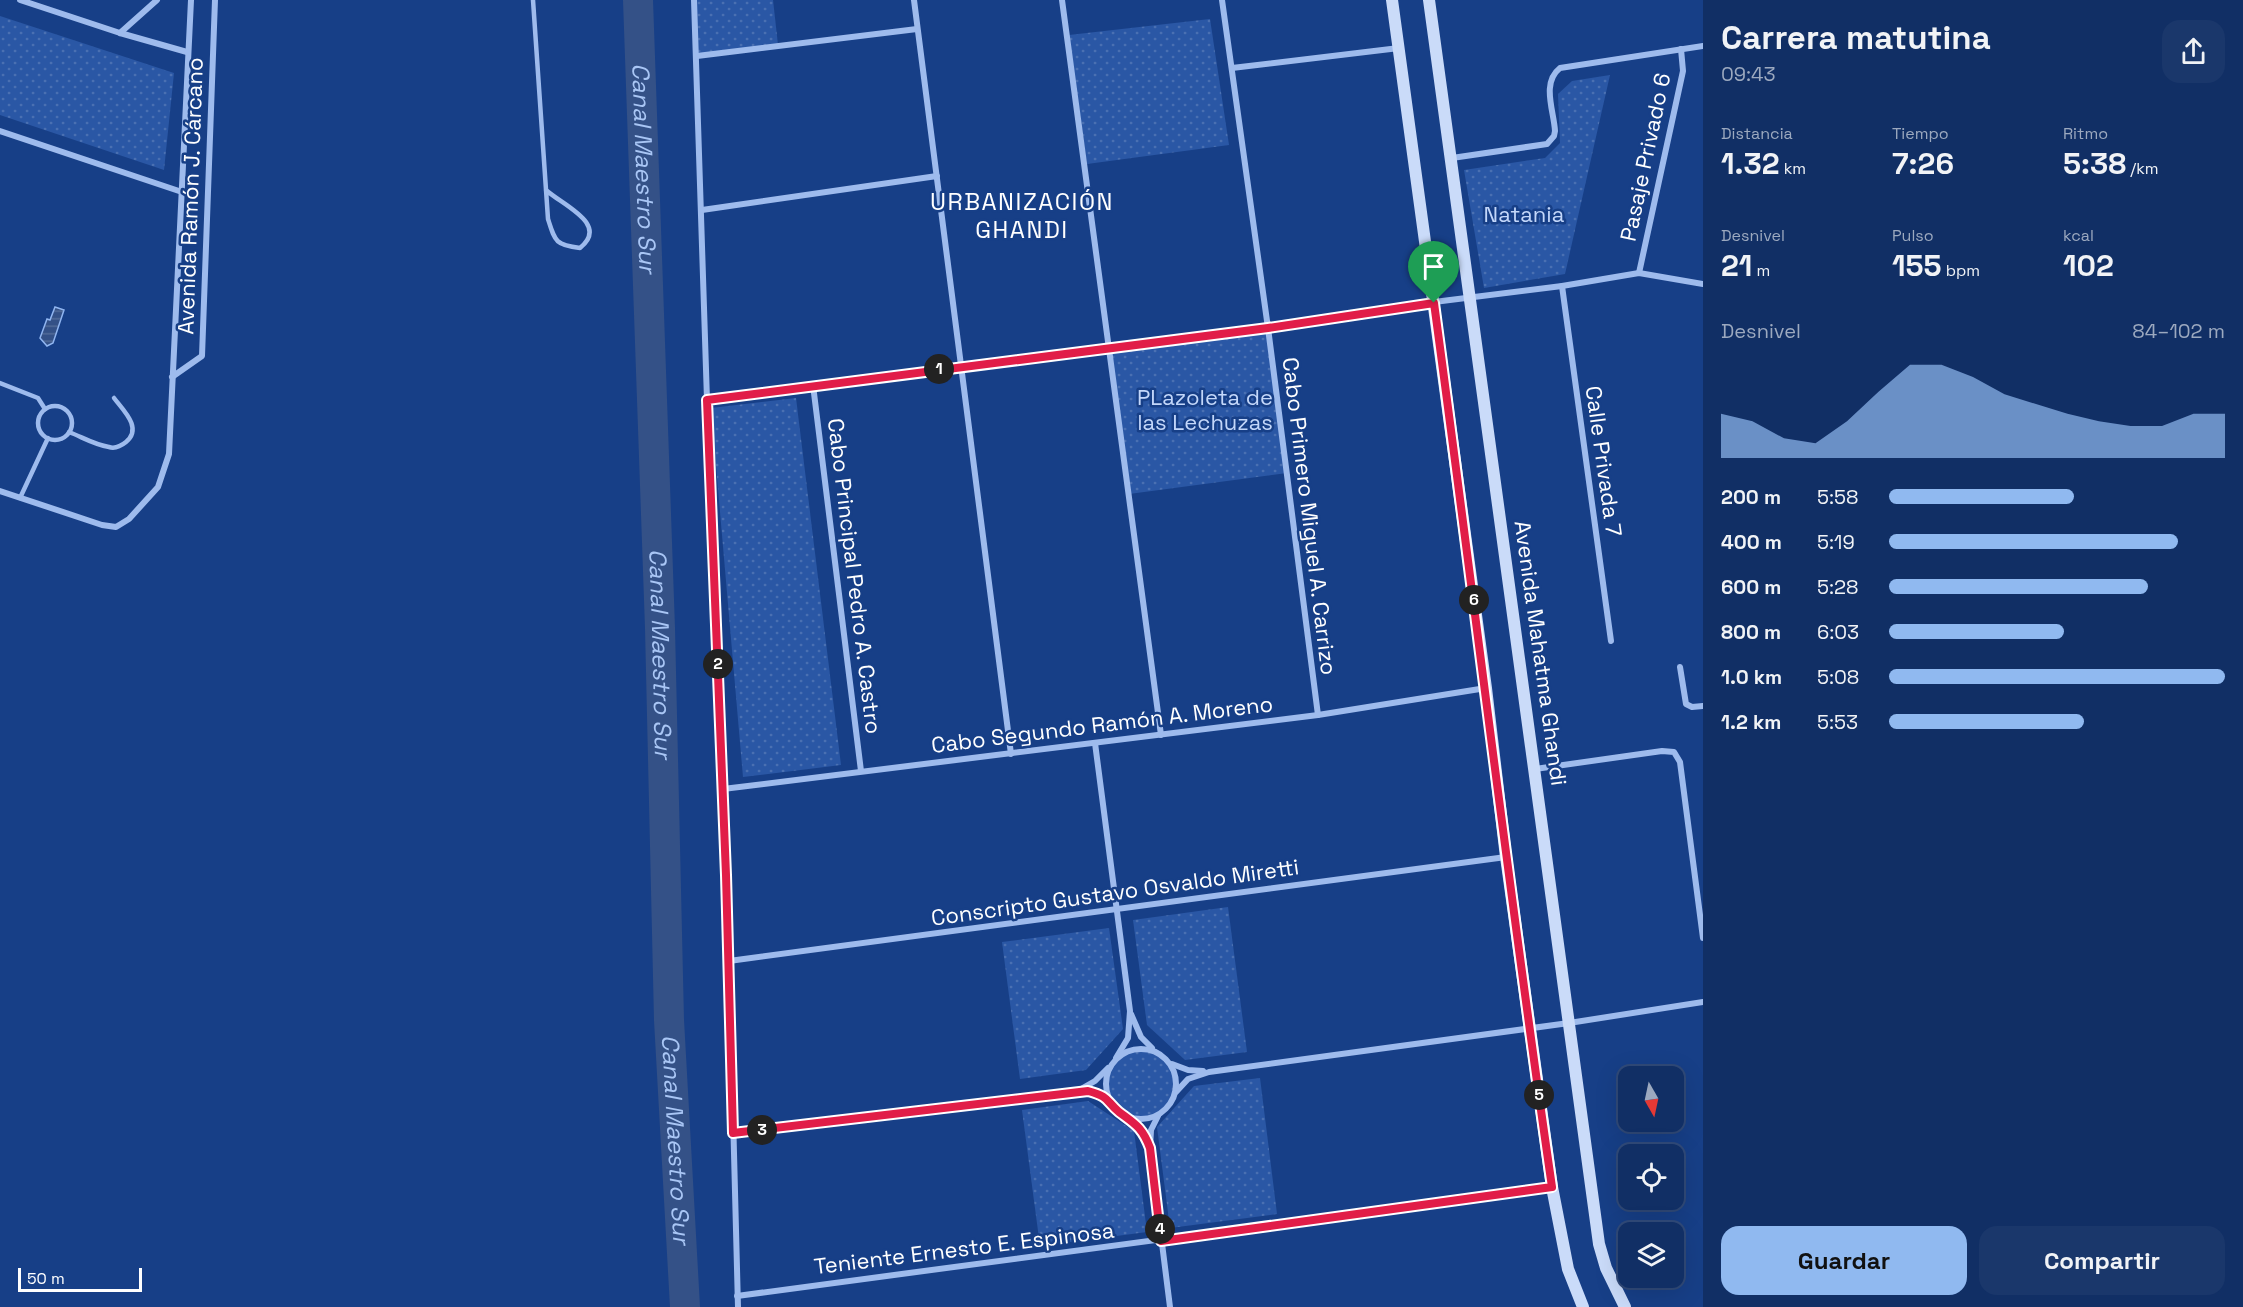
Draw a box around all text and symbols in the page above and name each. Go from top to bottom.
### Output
text: Carrera matutina [1721,17,1991,59]
button: share [2162,20,2225,83]
street label: Avenida Ramón J. Cárcano [171,57,209,335]
text: 09:43 [1721,61,1776,87]
water label: Canal Maestro Sur [625,62,664,276]
street label: Pasaje Privado 6 [1613,70,1677,244]
text: Distancia [1721,123,1793,144]
text: Tiempo [1892,123,1949,144]
text: Ritmo [2063,123,2108,144]
text: 1.32 [1721,144,1780,183]
text: 7:26 [1892,144,1954,183]
text: 5:38 [2063,144,2126,183]
text: km [1780,158,1806,179]
text: /km [2126,158,2159,179]
district label: URBANIZACIÓN GHANDI [930,186,1114,245]
park label: Natania [1484,200,1565,228]
text: Desnivel [1721,225,1785,246]
text: Pulso [1892,225,1934,246]
text: kcal [2063,225,2094,246]
pin [1408,241,1459,303]
text: 21 [1721,246,1752,285]
text: 155 [1892,246,1942,285]
text: 102 [2063,246,2114,285]
icon: arrive [1417,250,1450,283]
text: m [1752,260,1770,281]
text: bpm [1942,260,1980,281]
text: Desnivel [1721,318,1801,344]
text: 84–102 m [2132,318,2225,344]
pin: 1 [924,354,954,384]
street label: Cabo Primero Miguel A. Carrizo [1277,356,1343,676]
text: 1 [935,358,943,379]
park label: PLazoleta de las Lechuzas [1137,383,1273,436]
street label: Calle Privada 7 [1580,384,1628,538]
street label: Cabo Principal Pedro A. Castro [822,417,888,735]
text: 200 m [1721,484,1781,510]
text: 5:58 [1817,484,1858,510]
street label: Avenida Mahatma Ghandi [1509,519,1573,787]
text: 400 m [1721,529,1782,555]
text: 5:19 [1817,529,1855,555]
water label: Canal Maestro Sur [642,548,679,762]
text: 600 m [1721,574,1781,600]
text: 5:28 [1817,574,1859,600]
pin: 6 [1459,585,1489,615]
text: 6 [1469,589,1479,610]
text: 800 m [1721,619,1781,645]
text: 6:03 [1817,619,1859,645]
pin: 2 [703,649,733,679]
text: 2 [713,653,723,674]
text: 1.0 km [1721,664,1782,690]
text: 5:08 [1817,664,1859,690]
street label: Cabo Segundo Ramón A. Moreno [930,689,1274,759]
text: 1.2 km [1721,709,1781,735]
text: 5:53 [1817,709,1858,735]
street label: Conscripto Gustavo Osvaldo Miretti [929,852,1301,932]
water label: Canal Maestro Sur [655,1034,698,1248]
north arrow [1618,1066,1684,1132]
map controls [1618,1066,1684,1288]
pin: 5 [1524,1080,1554,1110]
text: 5 [1534,1084,1544,1105]
pin: 3 [747,1115,777,1145]
text: 3 [757,1119,767,1140]
button: locate [1618,1144,1684,1210]
pin: 4 [1145,1214,1175,1244]
street label: Teniente Ernesto E. Espinosa [812,1216,1116,1280]
text: 4 [1155,1218,1165,1239]
button: layers [1618,1222,1684,1288]
button: Guardar [1721,1226,1967,1295]
button: Compartir [1979,1226,2225,1295]
scale bar [18,1265,142,1292]
text: 50 m [27,1268,65,1289]

